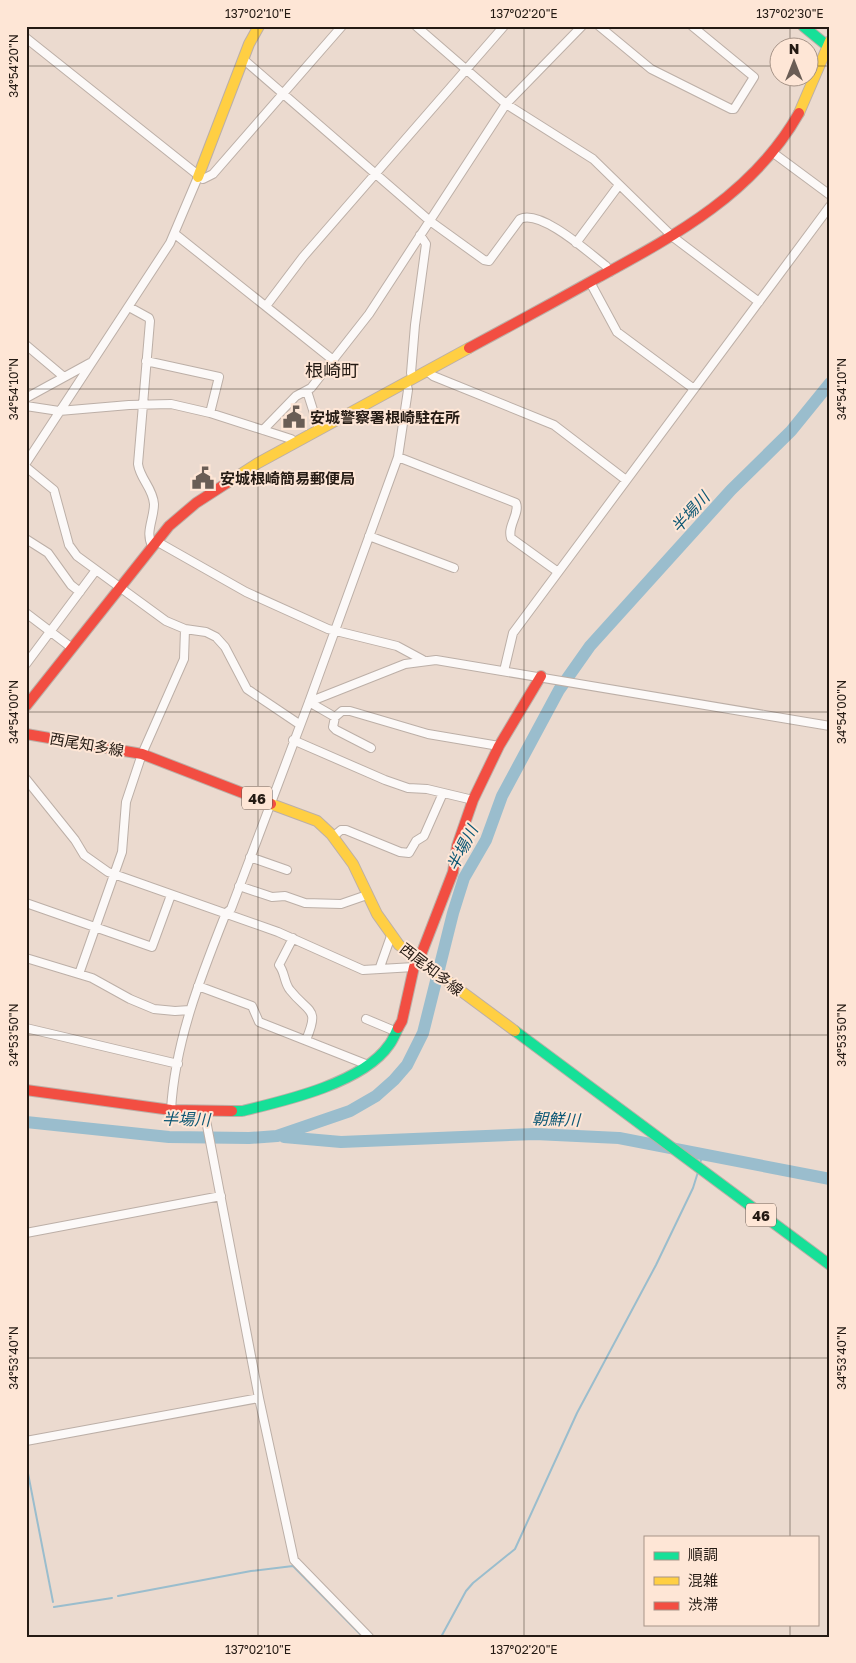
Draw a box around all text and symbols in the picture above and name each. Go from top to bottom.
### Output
text: 137°02'10"E [225,6,291,21]
text: 137°02'20"E [490,6,558,21]
text: 137°02'30"E [756,6,824,21]
text: 34°54'20"N [6,34,21,98]
north arrow [768,38,818,88]
text: N [789,40,799,57]
text: 34°54'10"N [6,358,21,420]
text: 34°54'10"N [834,358,849,420]
district label: 根崎町 [305,359,359,381]
public building icon: 安城警察署根崎駐在所 [281,404,307,430]
place label: 安城警察署根崎駐在所 [310,408,460,426]
public building icon: 安城根崎簡易郵便局 [190,465,216,491]
place label: 安城根崎簡易郵便局 [220,469,355,487]
water label: 半場川 [667,486,715,537]
text: 34°54'00"N [6,680,21,744]
text: 34°54'00"N [834,680,849,744]
street label: 西尾知多線 [48,729,126,759]
road number: 46 [242,786,272,810]
water label: 半場川 [442,820,483,874]
street label: 西尾知多線 [397,939,467,999]
text: 34°53'50"N [6,1003,21,1067]
text: 34°53'50"N [834,1003,849,1067]
water label: 朝鮮川 [532,1108,582,1130]
water label: 半場川 [162,1109,212,1129]
road number: 46 [746,1204,776,1226]
text: 34°53'40"N [6,1326,21,1390]
text: 34°53'40"N [834,1326,849,1390]
legend [644,1536,818,1626]
text: 順調 [688,1545,718,1563]
text: 混雑 [688,1571,718,1589]
text: 渋滞 [688,1595,718,1613]
text: 137°02'10"E [225,1642,291,1657]
text: 137°02'20"E [490,1642,558,1657]

